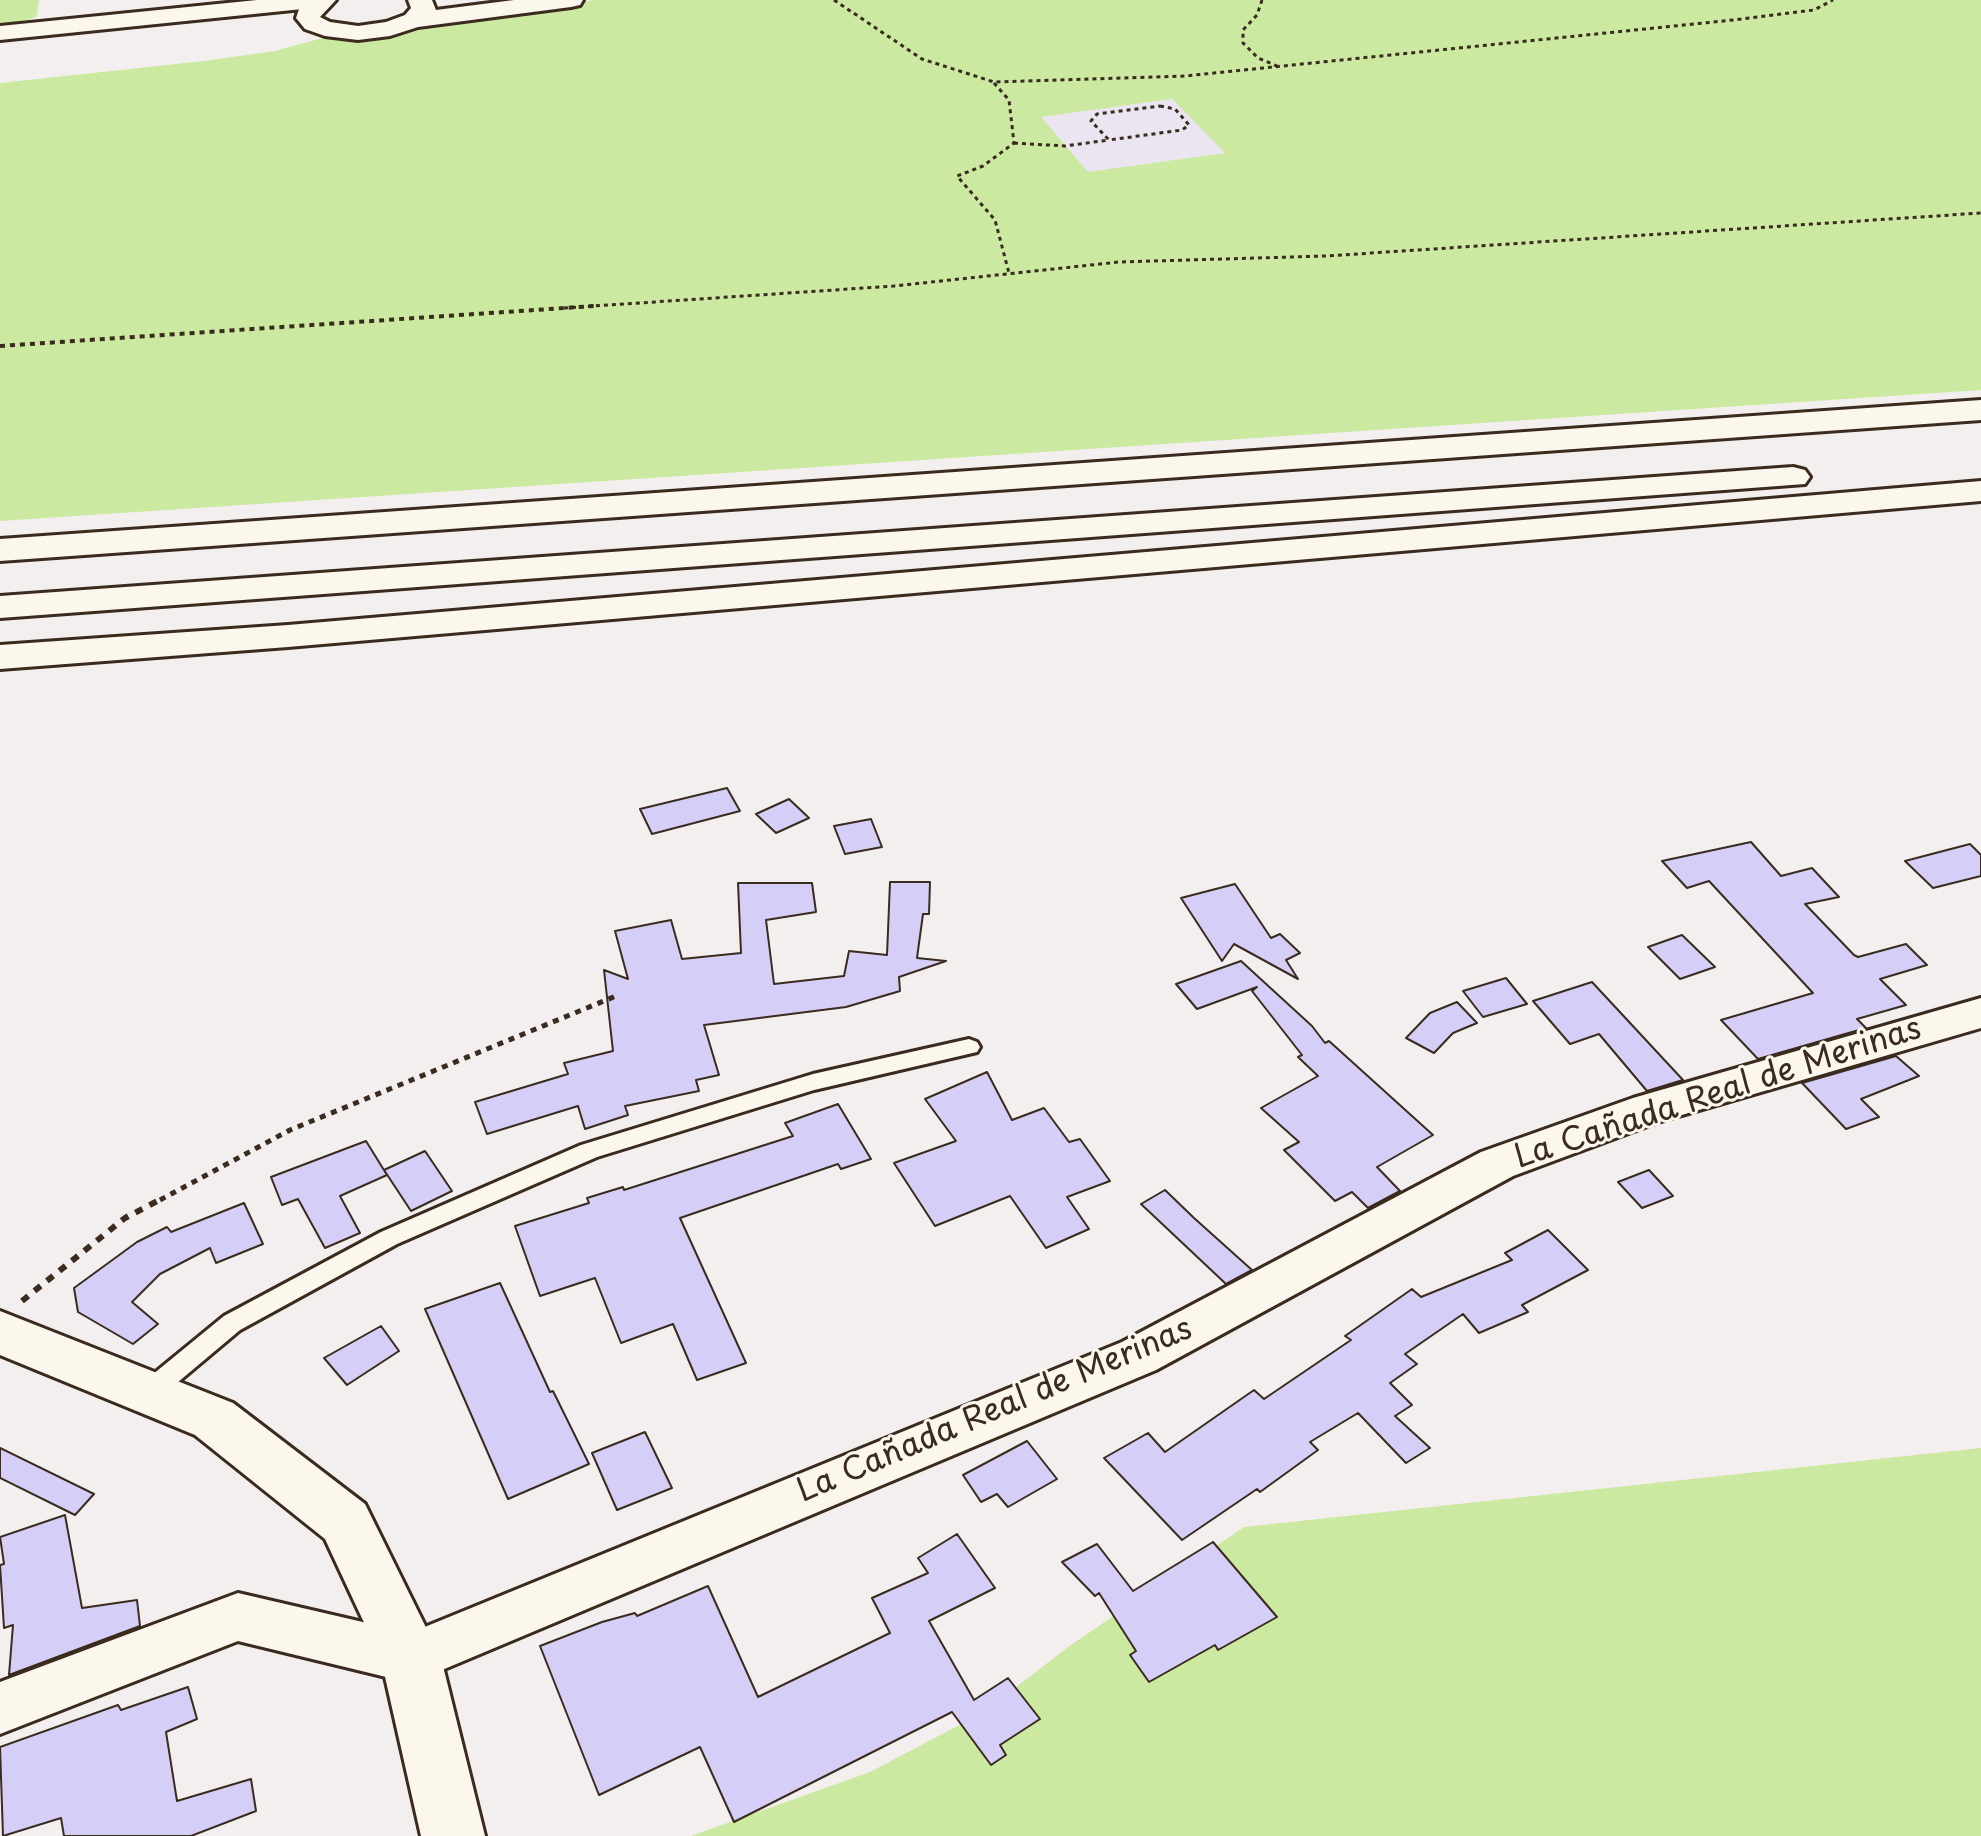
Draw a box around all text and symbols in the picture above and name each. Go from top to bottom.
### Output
street label: La Cañada Real de Merinas [1510,1010,1926,1178]
street label: La Cañada Real de Merinas [792,1310,1198,1512]

